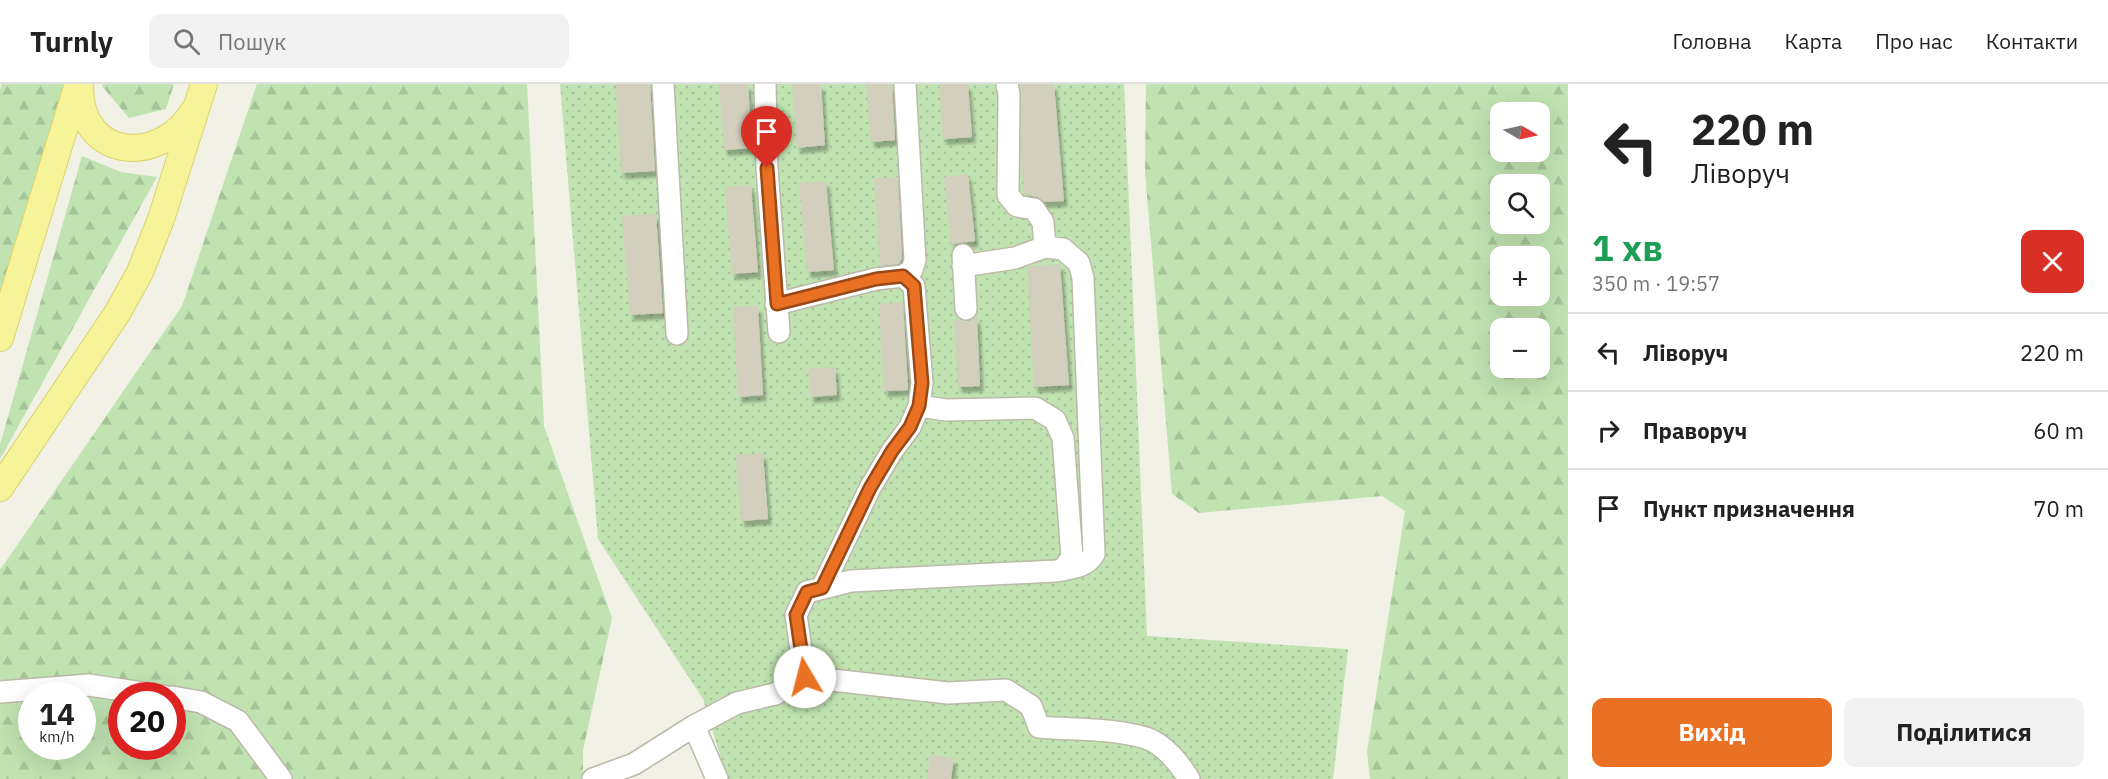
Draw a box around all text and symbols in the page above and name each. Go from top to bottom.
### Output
search box [149,14,569,68]
text: Turnly [30,23,113,60]
icon: search [170,25,203,58]
text: Пошук [218,27,286,56]
text: Головна [1673,27,1751,55]
text: Карта [1784,27,1842,55]
text: Про нас [1875,27,1953,55]
text: Контакти [1986,27,2078,55]
north arrow [1490,102,1550,162]
map controls [1490,102,1550,378]
text: 220 m [1691,102,1814,157]
pin [741,106,792,168]
icon: left [1592,108,1670,186]
icon: arrive [750,115,783,148]
text: Ліворуч [1691,155,1790,190]
button: search [1490,174,1550,234]
text: 1 хв [1592,224,1663,271]
button: close [2021,230,2084,293]
button: + [1490,246,1550,306]
text: 350 m · 19:57 [1592,270,1720,297]
button: − [1490,318,1550,378]
icon: left [1592,336,1625,369]
text: Ліворуч [1643,338,1728,367]
text: 220 m [2020,338,2084,367]
icon: right [1592,414,1625,447]
text: Праворуч [1643,416,1747,445]
text: 60 m [2033,416,2084,445]
icon: arrive [1592,492,1625,525]
text: Пункт призначення [1643,494,1855,523]
text: 70 m [2033,494,2084,523]
position arrow [773,645,837,709]
speed limit sign: 20 [108,682,186,760]
text: 14 [39,694,75,733]
button: Вихід [1592,698,1832,767]
button: Поділитися [1844,698,2084,767]
text: km/h [39,727,75,746]

